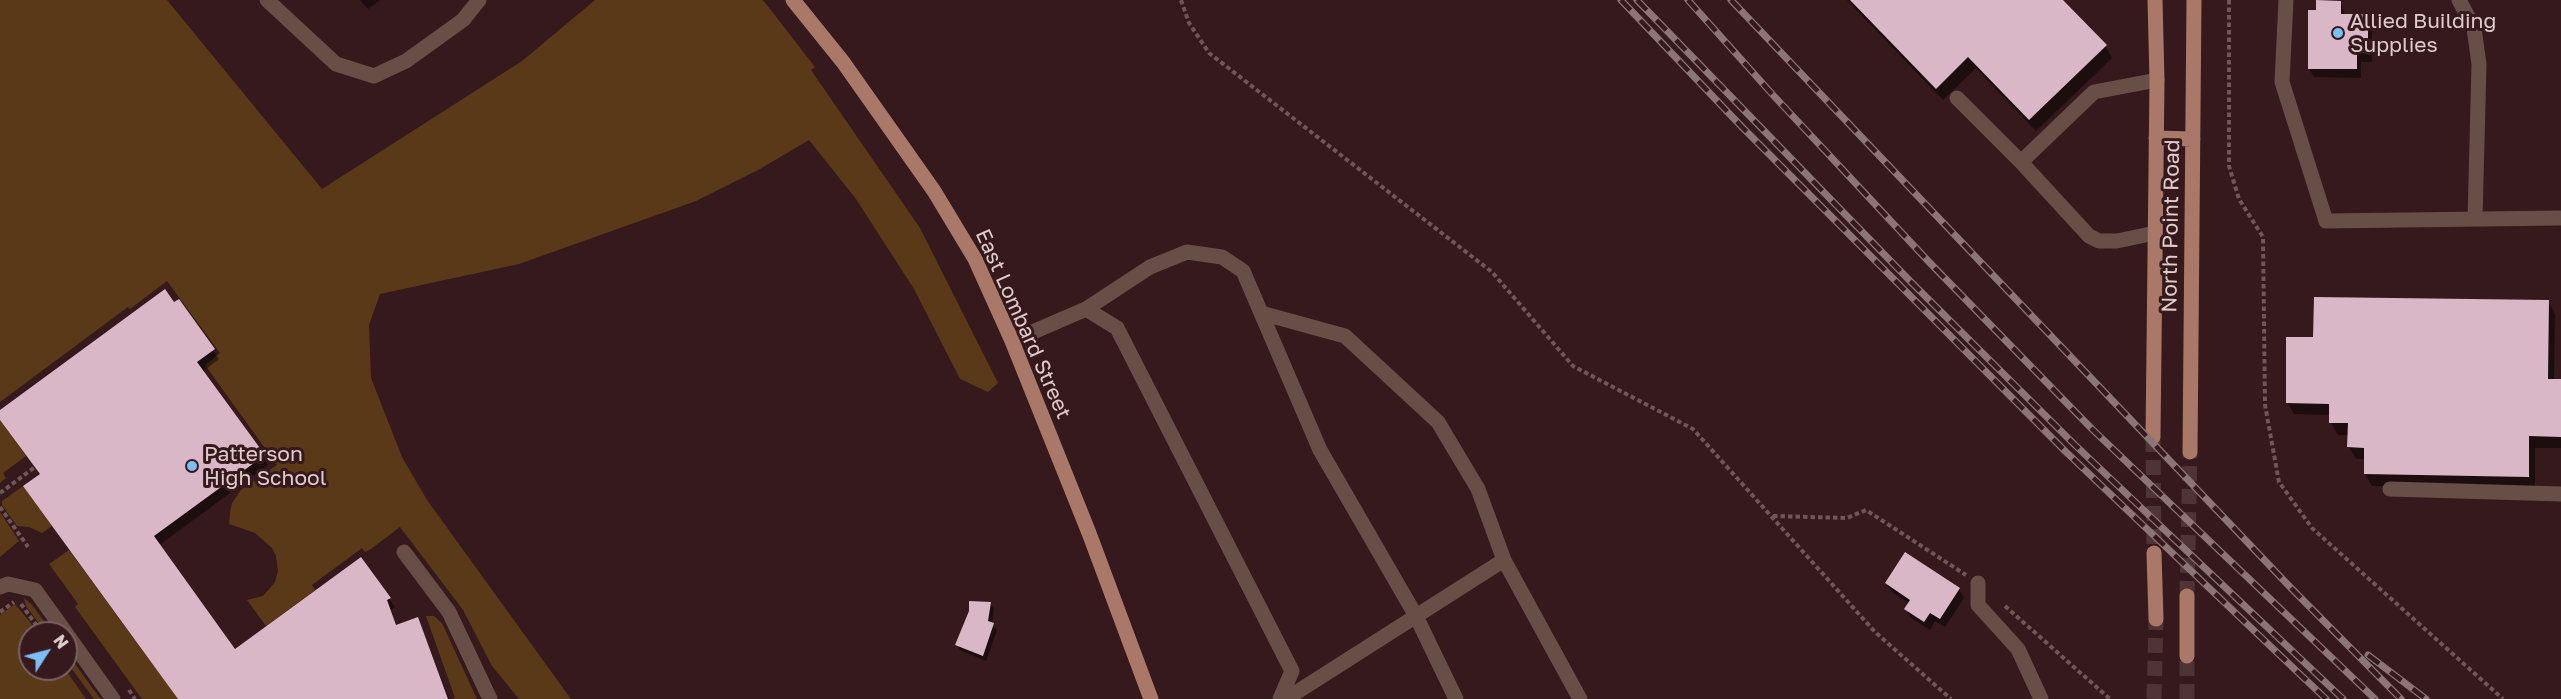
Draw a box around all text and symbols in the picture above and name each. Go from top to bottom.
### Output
place label: Allied Building Supplies [2350,8,2496,58]
marker: Allied Building Supplies [2331,26,2345,40]
street label: North Point Road [2157,139,2185,313]
street label: East Lombard Street [970,225,1076,423]
place label: Patterson High School [204,441,326,491]
marker: Patterson High School [185,459,199,473]
north arrow [18,621,78,681]
text: N [49,631,73,652]

